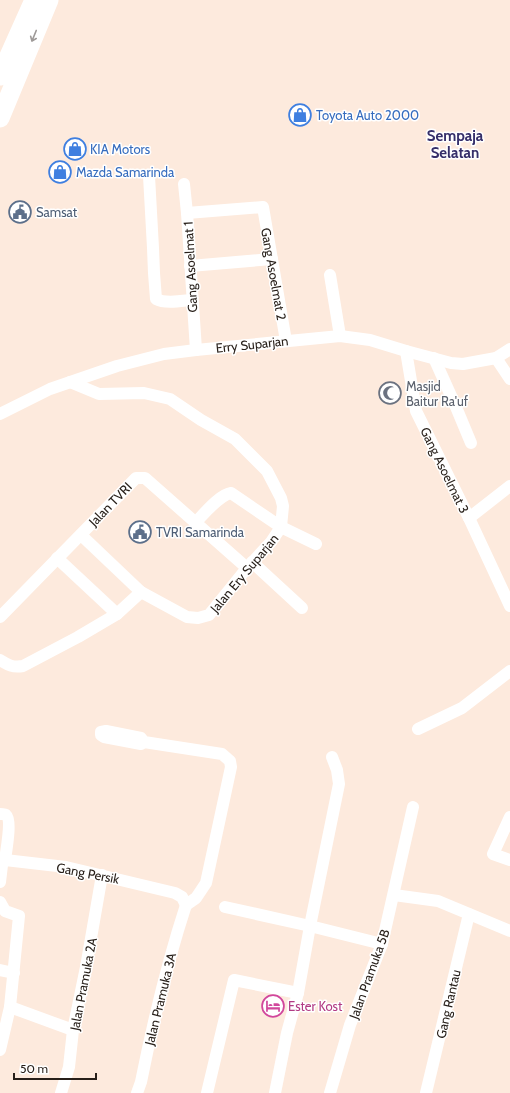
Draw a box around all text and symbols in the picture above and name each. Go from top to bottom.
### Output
one-way arrow [29,30,37,42]
shop icon: Toyota Auto 2000 [287,102,313,128]
place label: Toyota Auto 2000 [316,107,419,123]
district label: Sempaja Selatan [427,127,484,162]
shop icon: KIA Motors [62,136,88,162]
place label: KIA Motors [90,141,151,157]
shop icon: Mazda Samarinda [47,159,73,185]
place label: Mazda Samarinda [76,164,175,180]
public building icon: Samsat [7,199,33,225]
place label: Samsat [36,204,78,220]
street label: Gang Asoelmat 1 [180,221,200,313]
street label: Gang Asoelmat 2 [258,227,290,322]
street label: Erry Suparjan [215,332,289,357]
place label: Masjid Baitur Ra'uf [406,378,469,409]
mosque icon: Masjid Baitur Ra'uf [377,380,403,406]
street label: Gang Asoelmat 3 [417,424,473,516]
street label: Jalan TVRI [84,479,135,530]
public building icon: TVRI Samarinda [127,519,153,545]
place label: TVRI Samarinda [156,524,245,540]
street label: Jalan Ery Suparjan [206,530,282,617]
street label: Gang Persik [55,859,121,887]
street label: Jalan Pramuka 5B [345,927,393,1022]
street label: Jalan Pramuka 2A [66,936,100,1033]
street label: Jalan Pramuka 3A [141,951,179,1048]
street label: Gang Rantau [432,968,464,1040]
hotel icon: Ester Kost [260,993,286,1019]
place label: Ester Kost [288,998,343,1014]
scale bar [14,1055,96,1081]
text: 50 m [20,1061,48,1076]

